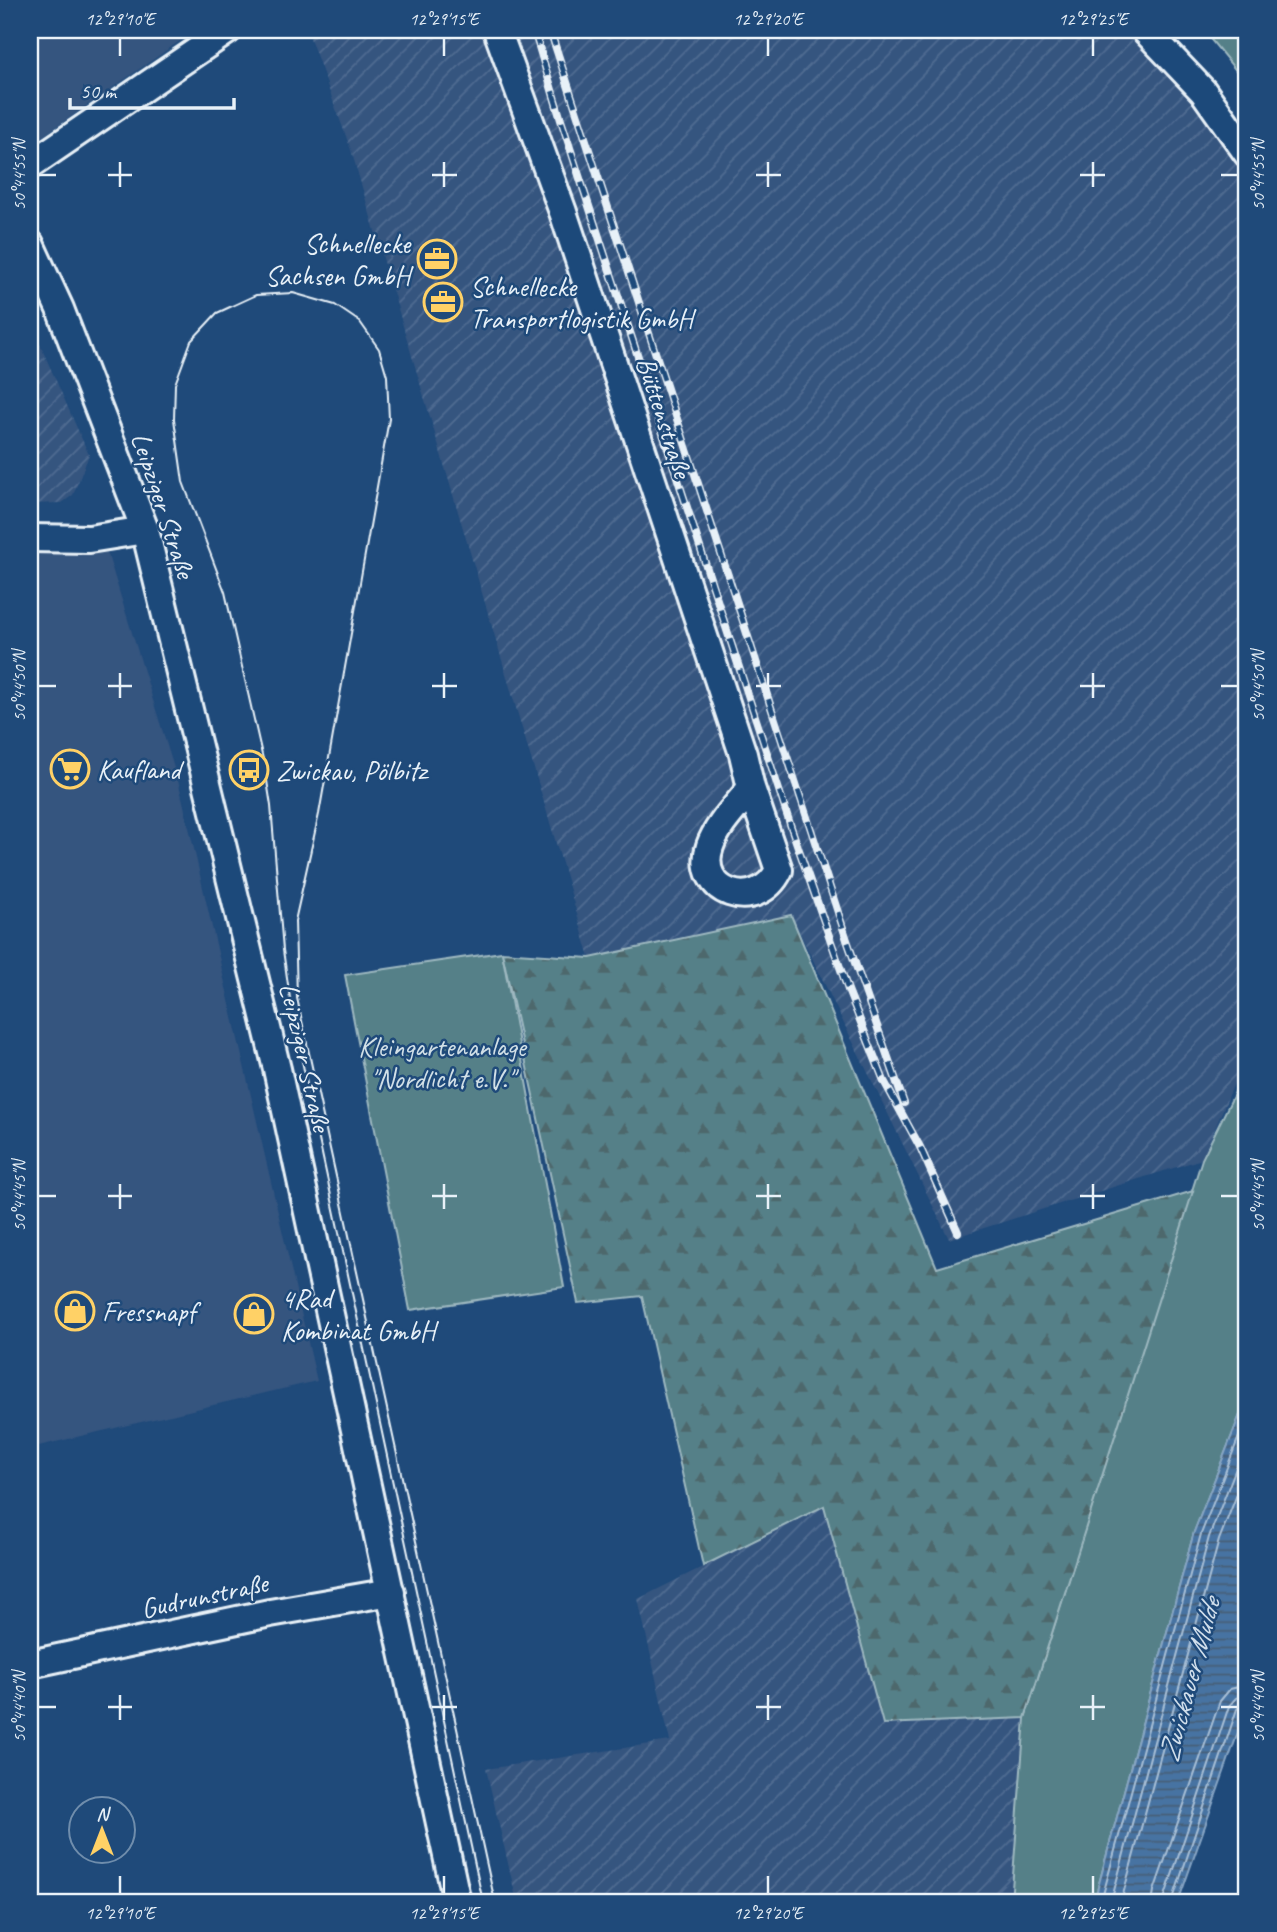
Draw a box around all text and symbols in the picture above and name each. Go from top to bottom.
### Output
text: 12°29'10"E [85,8,157,30]
text: 12°29'15"E [409,8,481,30]
text: 12°29'20"E [733,8,805,30]
text: 12°29'25"E [1058,8,1130,30]
scale bar [70,66,234,110]
text: 50 m [80,78,118,104]
text: 50°44'55"N [8,136,30,210]
text: 50°44'55"N [1247,136,1269,210]
place label: Schnellecke Sachsen GmbH [265,226,414,293]
office icon: Schnellecke Sachsen GmbH [416,238,458,280]
place label: Schnellecke Transportlogistik GmbH [470,269,697,336]
office icon: Schnellecke Transportlogistik GmbH [422,281,464,323]
street label: Büttenstraße [628,352,701,484]
street label: Leipziger Straße [124,428,204,584]
text: 50°44'50"N [8,647,30,721]
text: 50°44'50"N [1247,647,1269,721]
supermarket icon: Kaufland [49,748,91,790]
bus stop icon: Zwickau, Pölbitz [228,749,270,791]
place label: Kaufland [97,752,184,787]
place label: Zwickau, Pölbitz [276,753,430,788]
street label: Leipziger Straße [271,979,340,1137]
park label: Kleingartenanlage "Nordlicht e.V." [358,1029,528,1096]
text: 50°44'45"N [8,1157,30,1231]
text: 50°44'45"N [1247,1157,1269,1231]
place label: 4Rad Kombinat GmbH [281,1281,440,1348]
shop icon: Fressnapf [54,1290,96,1332]
shop icon: 4Rad Kombinat GmbH [233,1293,275,1335]
place label: Fressnapf [102,1294,202,1329]
street label: Gudrunstraße [138,1565,273,1626]
water label: Zwickauer Mulde [1149,1590,1230,1766]
text: 50°44'40"N [8,1668,30,1742]
text: 50°44'40"N [1247,1668,1269,1742]
north arrow [66,1796,136,1866]
text: N [96,1802,111,1826]
text: 12°29'10"E [85,1902,157,1924]
text: 12°29'15"E [409,1902,481,1924]
text: 12°29'20"E [733,1902,805,1924]
text: 12°29'25"E [1058,1902,1130,1924]

